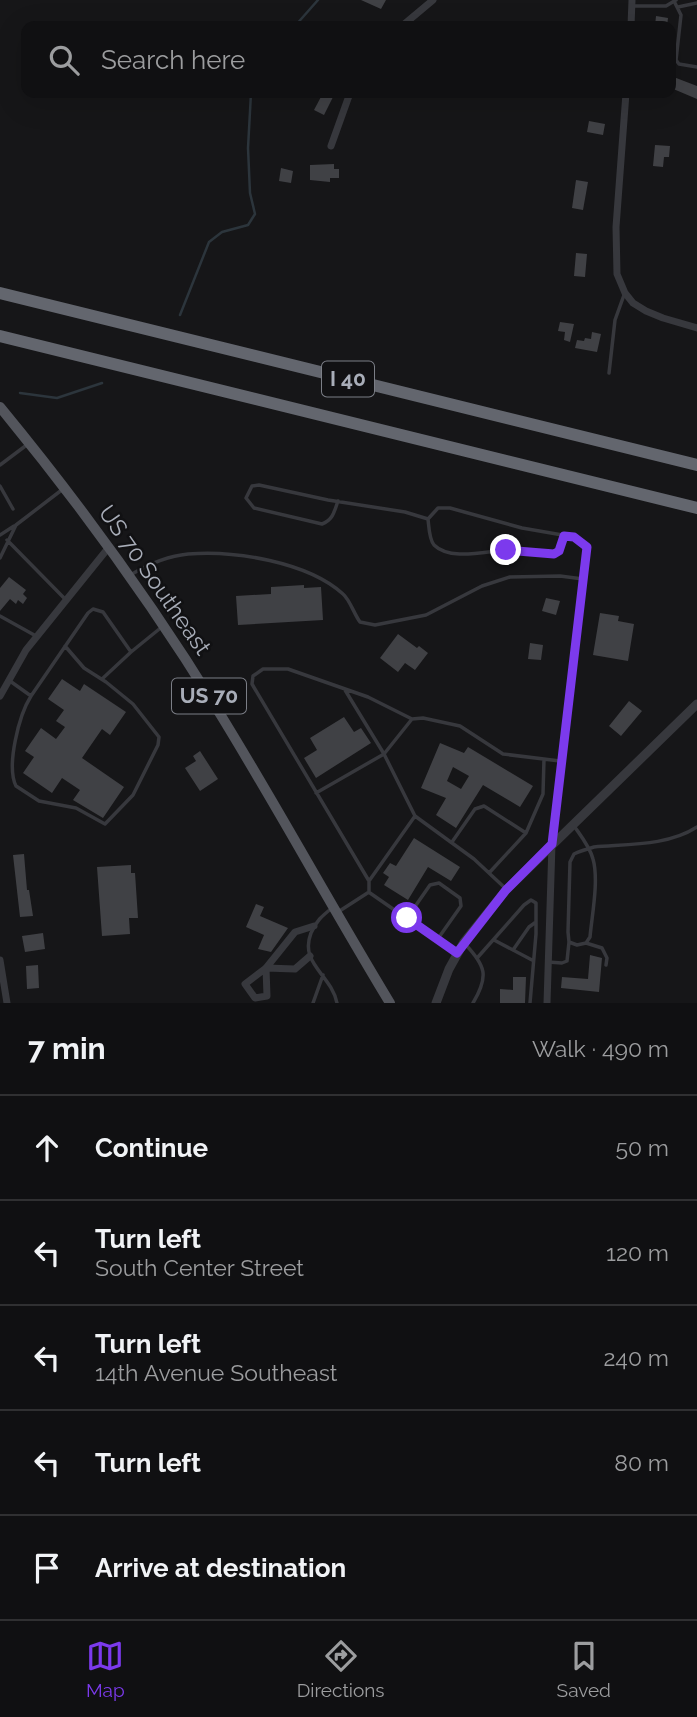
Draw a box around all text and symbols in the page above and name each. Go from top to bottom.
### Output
search box [21,21,676,98]
icon: search [45,41,83,79]
text: Search here [101,45,245,75]
road number: I 40 [322,362,374,396]
street label: US 70 Southeast [94,500,217,660]
route end [490,534,521,565]
road number: US 70 [172,678,246,714]
route start [391,902,422,933]
text: 7 min [28,1031,106,1066]
text: Walk · 490 m [532,1035,669,1062]
icon: ahead [28,1129,66,1167]
text: Continue [95,1133,208,1163]
text: 50 m [615,1134,669,1161]
text: Turn left [95,1224,201,1254]
icon: left [28,1234,66,1272]
text: 120 m [606,1239,669,1266]
text: South Center Street [95,1254,304,1281]
text: Turn left [95,1329,201,1359]
icon: left [28,1339,66,1377]
text: 240 m [603,1344,669,1371]
text: 14th Avenue Southeast [95,1359,338,1386]
icon: left [28,1444,66,1482]
text: Turn left [95,1448,201,1478]
text: 80 m [614,1449,669,1476]
icon: arrive [28,1549,66,1587]
text: Arrive at destination [95,1553,346,1583]
tab: Map [86,1637,125,1701]
tab: Directions [297,1637,385,1701]
tab: Saved [557,1637,611,1701]

